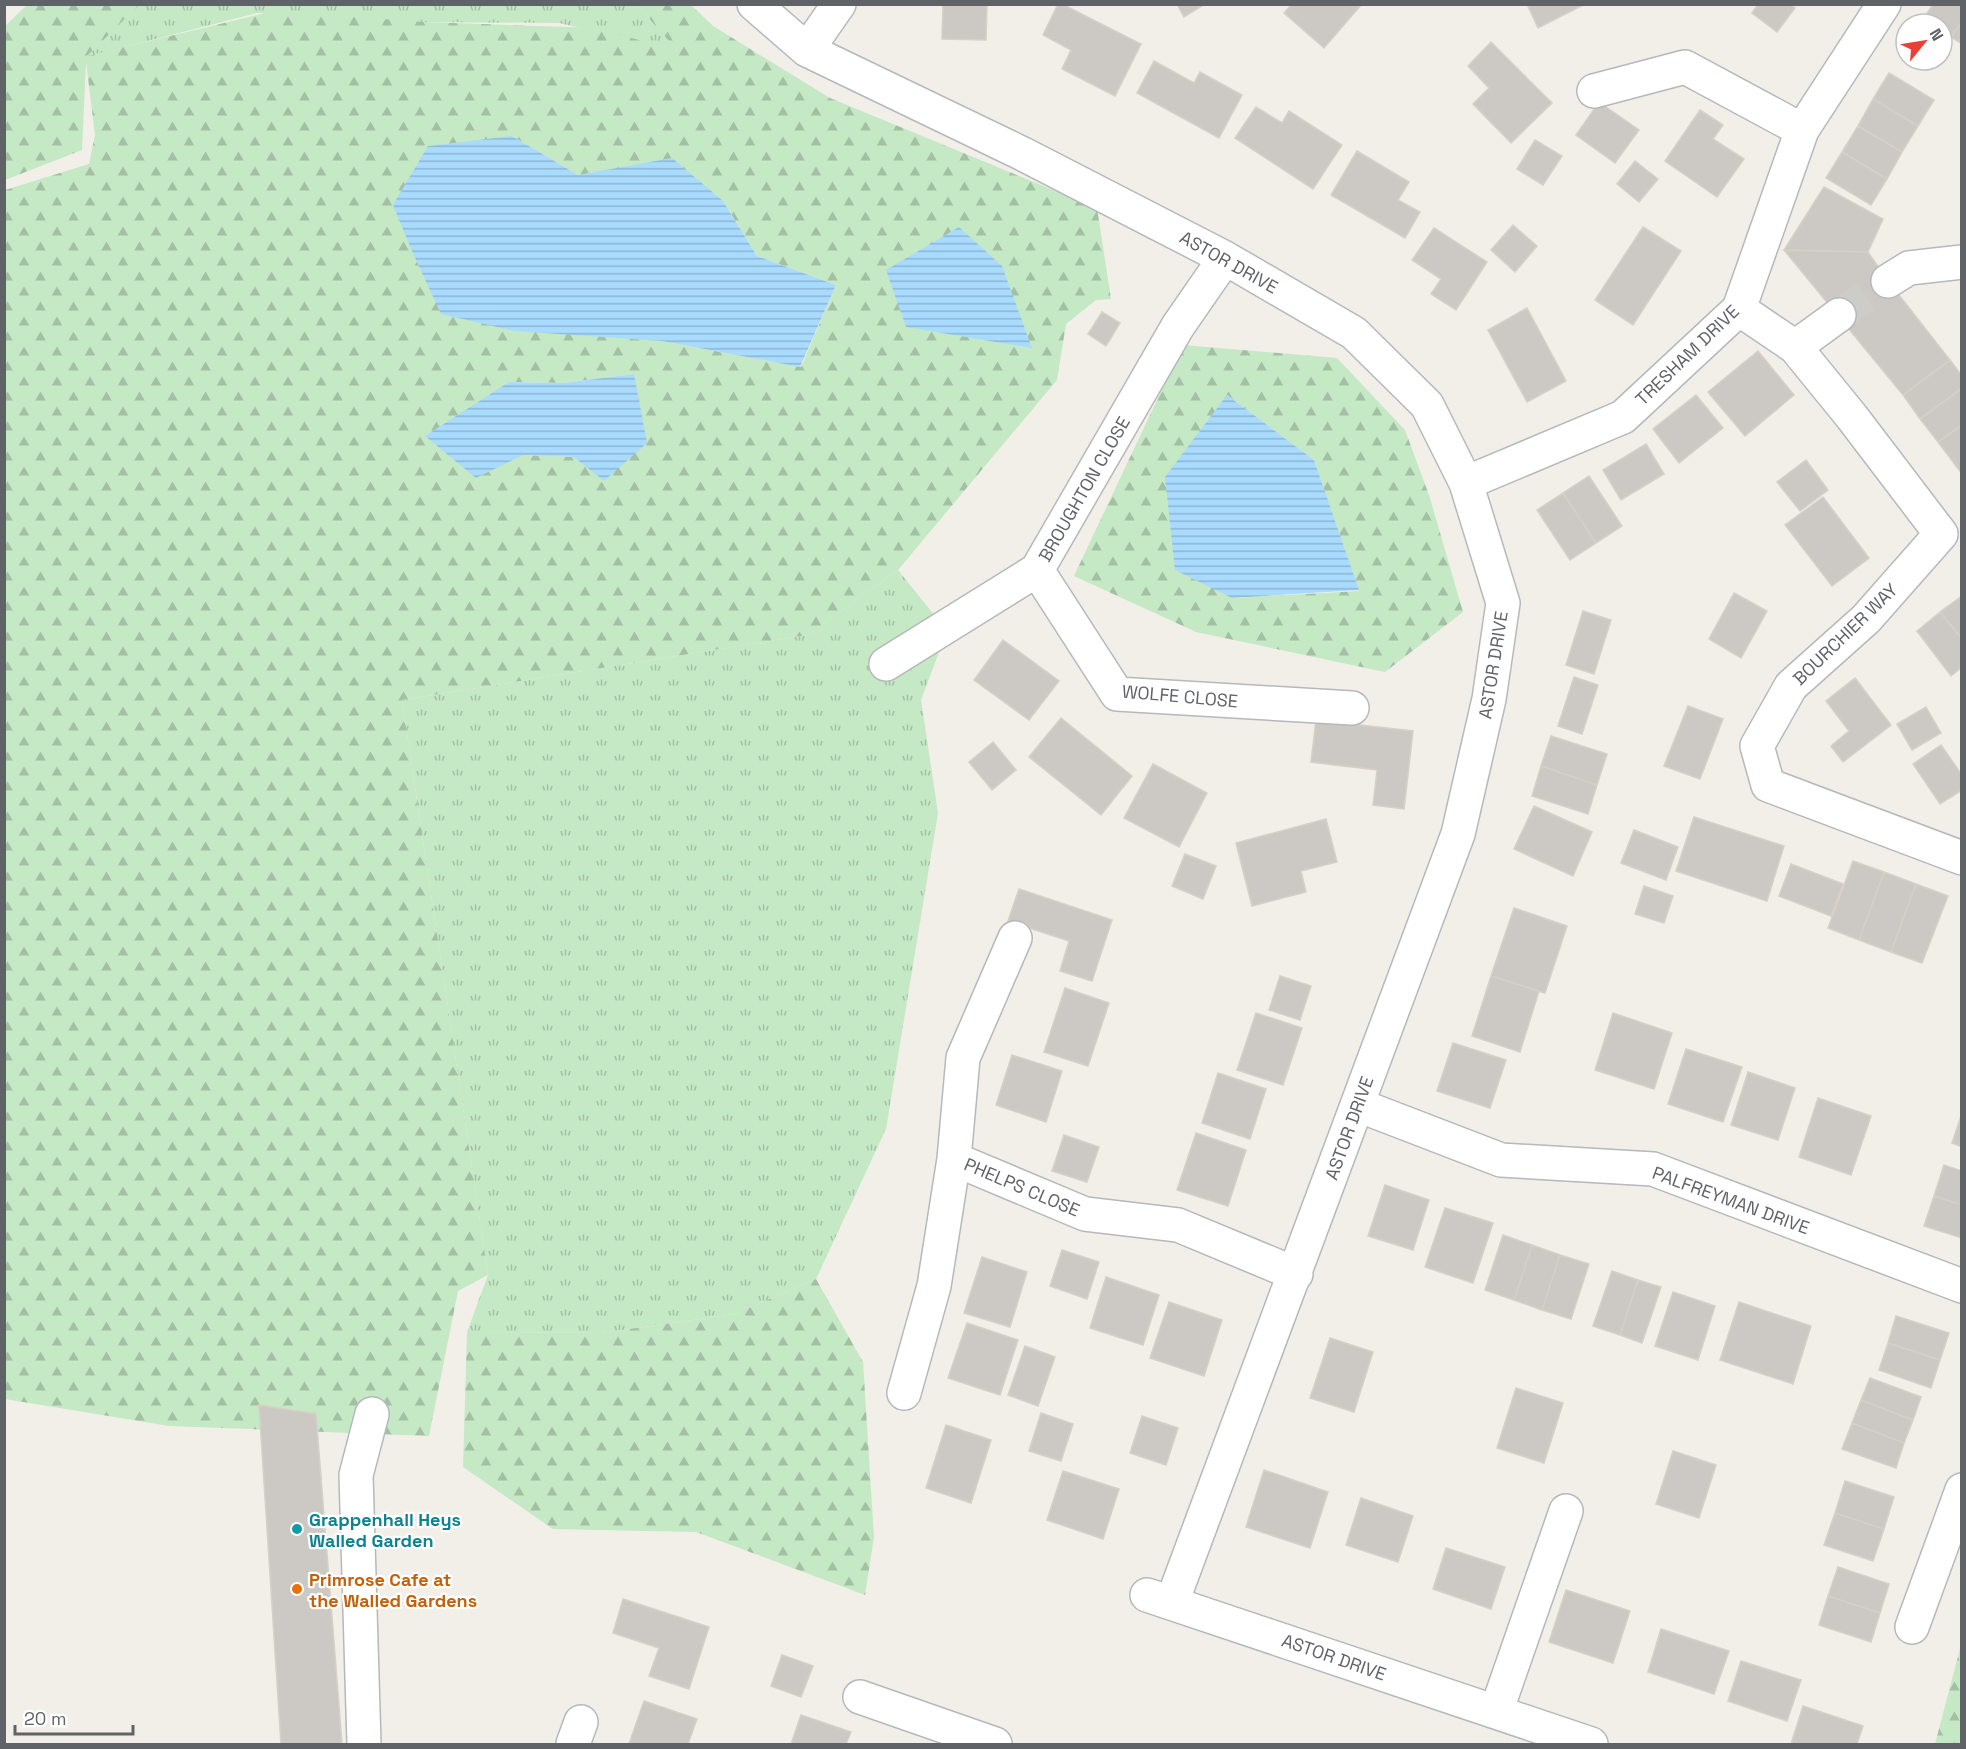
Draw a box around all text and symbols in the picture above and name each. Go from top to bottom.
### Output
north arrow [1894,12,1954,72]
text: N [1925,25,1948,45]
street label: ASTOR DRIVE [1176,226,1282,298]
street label: TRESHAM DRIVE [1630,300,1744,410]
street label: BROUGHTON CLOSE [1033,412,1135,566]
street label: BOURCHIER WAY [1788,578,1902,690]
street label: ASTOR DRIVE [1473,609,1513,721]
street label: WOLFE CLOSE [1121,679,1239,713]
street label: ASTOR DRIVE [1320,1073,1378,1183]
street label: PHELPS CLOSE [961,1152,1083,1222]
street label: PALFREYMAN DRIVE [1649,1161,1813,1239]
place label: Grappenhall Heys Walled Garden [309,1508,461,1552]
marker: Grappenhall Heys Walled Garden [290,1522,304,1536]
place label: Primrose Cafe at the Walled Gardens [309,1568,477,1612]
marker: Primrose Cafe at the Walled Gardens [290,1582,304,1596]
street label: ASTOR DRIVE [1279,1628,1389,1686]
scale bar [15,1698,134,1736]
text: 20 m [24,1707,67,1730]

